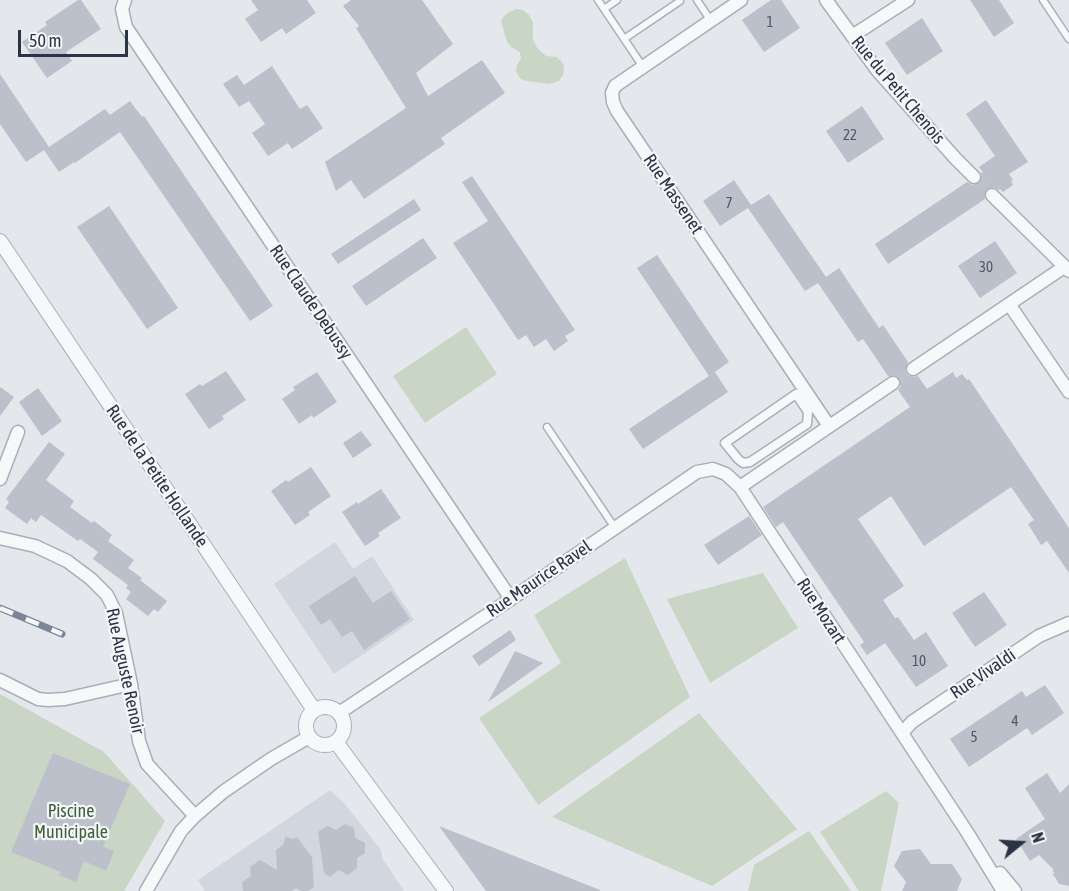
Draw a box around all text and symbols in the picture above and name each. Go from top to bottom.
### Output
house number: 1 [766,13,774,31]
scale bar [21,18,130,56]
text: 50 m [29,30,61,51]
street label: Rue du Petit Chenois [847,32,949,148]
house number: 22 [843,126,857,144]
street label: Rue Massenet [638,150,708,238]
house number: 7 [725,194,733,212]
street label: Rue Claude Debussy [265,241,357,363]
house number: 30 [979,258,993,276]
street label: Rue de la Petite Hollande [101,401,213,551]
street label: Rue Maurice Ravel [482,536,596,622]
street label: Rue Mozart [792,574,850,648]
street label: Rue Auguste Renoir [101,606,149,736]
street label: Rue Vivaldi [946,644,1020,704]
house number: 10 [912,652,926,670]
house number: 4 [1011,712,1019,730]
house number: 5 [970,728,978,746]
park label: Piscine Municipale [34,800,108,842]
north arrow [991,813,1051,873]
text: N [1028,830,1048,845]

